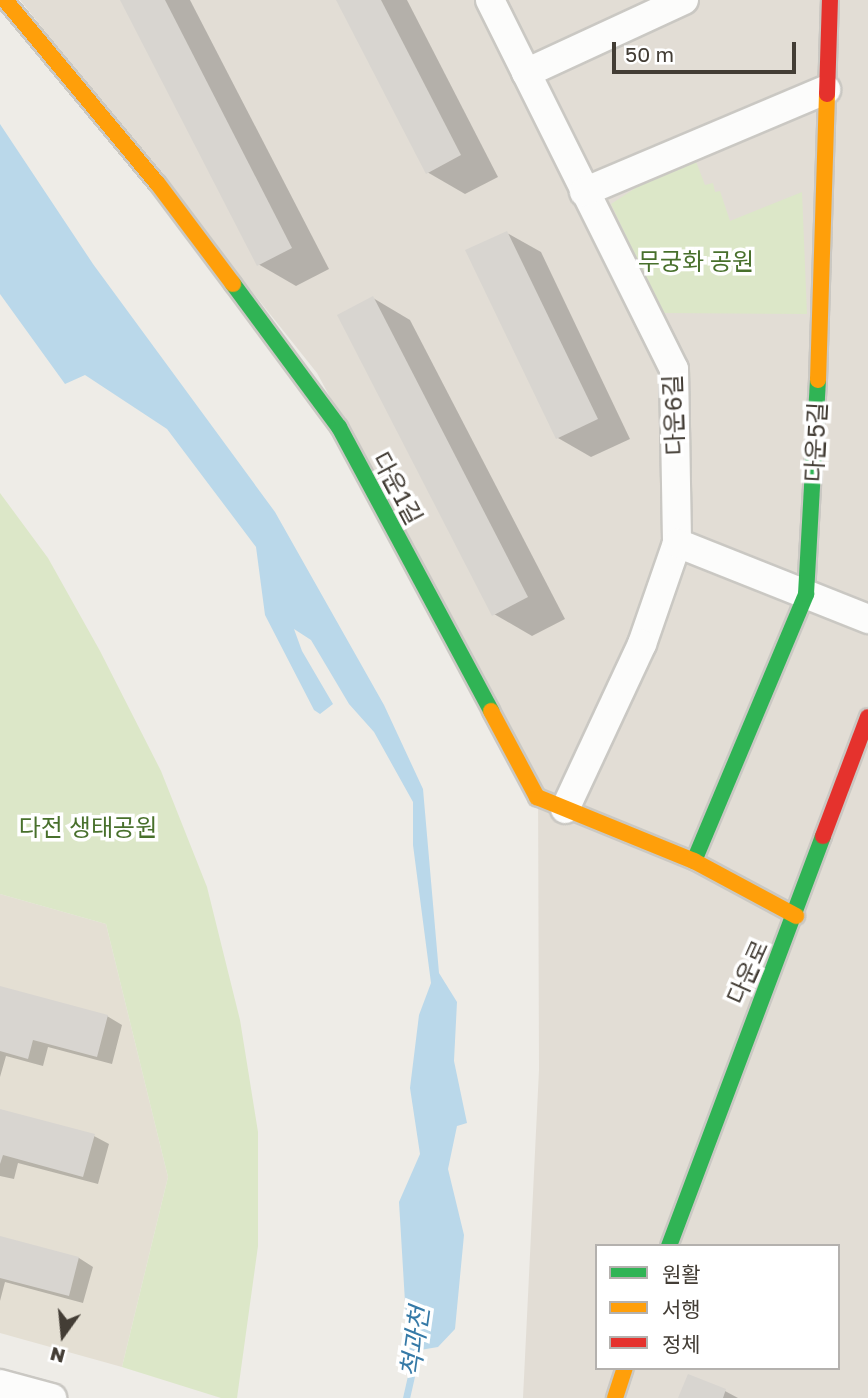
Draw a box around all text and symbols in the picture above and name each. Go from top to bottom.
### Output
scale bar [616,28,800,72]
text: 50 m [625,41,674,67]
park label: 무궁화 공원 [638,247,754,275]
street label: 다운6길 [657,374,689,456]
street label: 다운5길 [799,401,831,483]
street label: 다운1길 [367,447,429,529]
park label: 다전 생태공원 [19,813,157,841]
street label: 다운로 [720,936,774,1008]
legend [595,1244,840,1370]
text: 원활 [662,1261,701,1287]
text: 서행 [662,1296,701,1322]
north arrow [28,1300,98,1370]
water label: 척과천 [395,1304,435,1380]
text: 정체 [662,1331,701,1357]
text: N [47,1343,67,1369]

